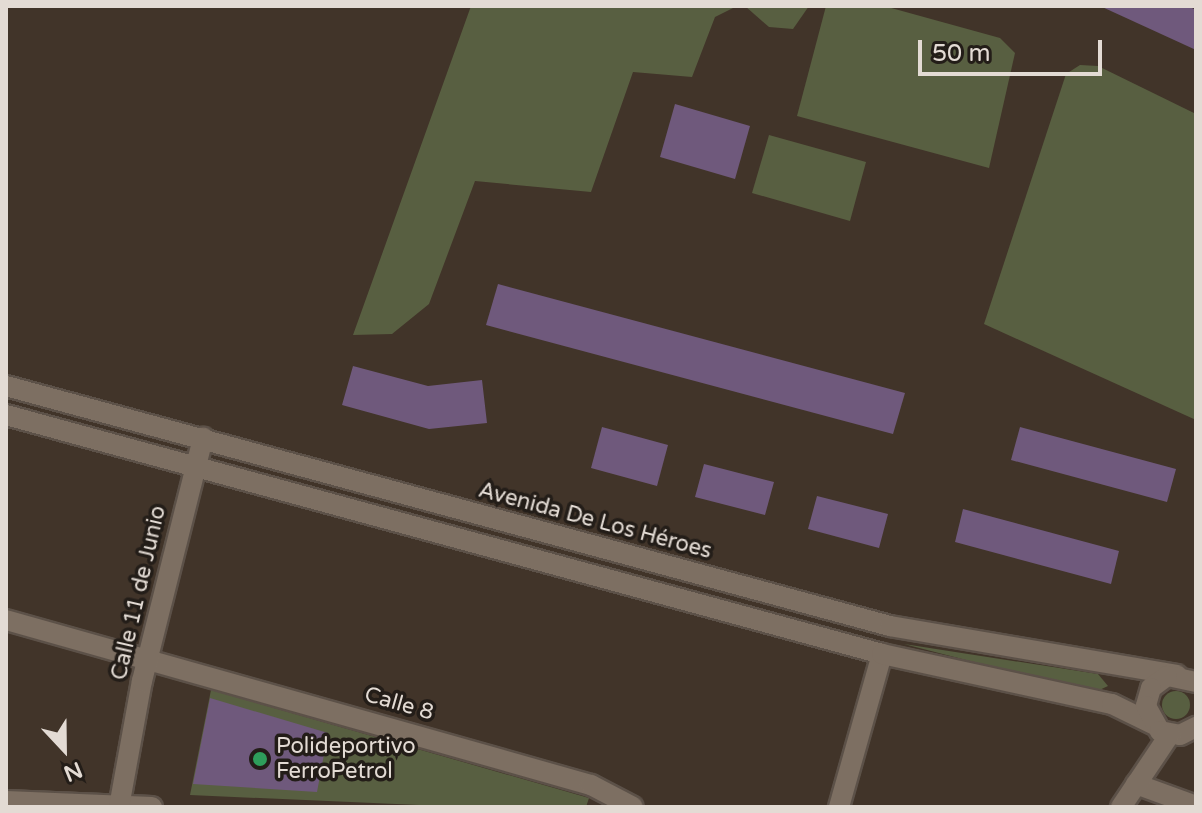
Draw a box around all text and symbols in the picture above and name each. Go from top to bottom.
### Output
scale bar [922,24,1106,74]
text: 50 m [932,39,990,68]
street label: Avenida De Los Héroes [476,477,714,565]
street label: Calle 11 de Junio [106,503,172,683]
street label: Calle 8 [361,682,437,726]
north arrow [24,709,104,789]
place label: Polideportivo FerroPetrol [276,733,416,784]
marker: Polideportivo FerroPetrol [251,750,269,768]
text: N [60,756,86,787]

